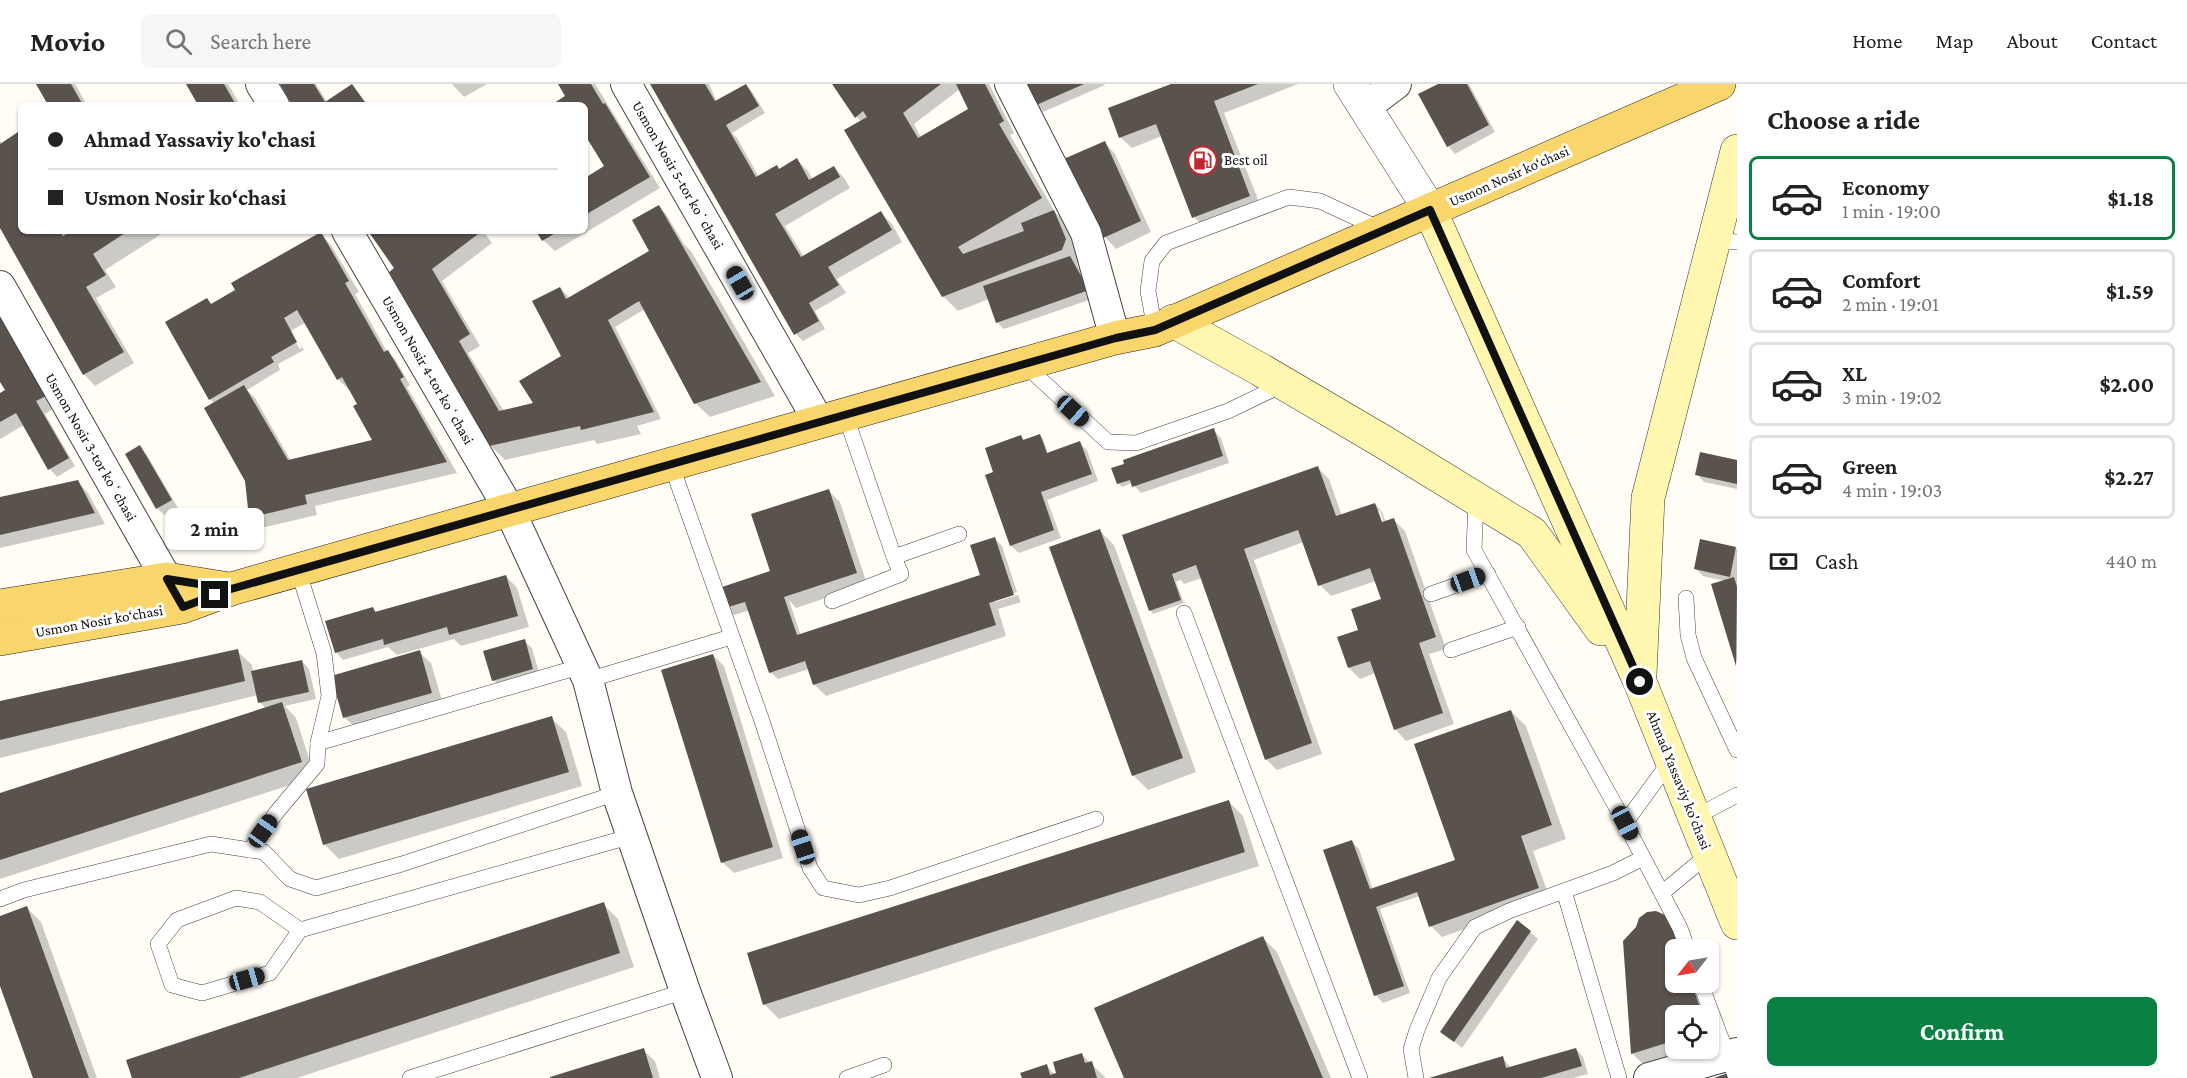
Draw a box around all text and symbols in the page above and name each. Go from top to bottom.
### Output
search box [141,14,561,68]
icon: search [162,25,195,58]
text: Movio [30,26,105,57]
text: Search here [210,29,311,54]
text: Home [1852,29,1902,53]
text: Map [1935,29,1974,53]
text: About [2007,29,2058,53]
text: Contact [2091,29,2157,53]
street label: Usmon Nosir 5-tor koʻchasi [629,98,727,252]
text: Choose a ride [1767,105,1920,135]
text: Ahmad Yassaviy ko'chasi [84,127,316,152]
street label: Usmon Nosir ko‘chasi [1447,142,1571,210]
fuel station icon: Best oil [1187,144,1219,176]
place label: Best oil [1224,152,1268,168]
icon: car [1770,171,1824,225]
text: Economy [1842,175,1929,200]
text: Usmon Nosir ko‘chasi [84,185,286,210]
text: $1.18 [2108,186,2154,211]
text: 1 min · 19:00 [1842,200,1941,222]
car [723,263,757,303]
icon: car [1770,264,1824,318]
text: Comfort [1842,268,1920,293]
text: $1.59 [2106,279,2154,304]
street label: Usmon Nosir 4-tor koʻchasi [379,293,477,447]
text: 2 min · 19:01 [1842,293,1939,315]
icon: car [1770,357,1824,411]
text: XL [1842,361,1867,386]
street label: Usmon Nosir 3-tor koʻchasi [42,370,140,524]
text: $2.00 [2099,372,2154,397]
text: 3 min · 19:02 [1842,386,1942,408]
car [1054,392,1092,430]
icon: car [1770,450,1824,504]
text: Green [1842,454,1898,479]
text: $2.27 [2104,465,2154,490]
text: 4 min · 19:03 [1842,479,1942,501]
callout: 2 min [166,508,264,550]
text: 2 min [190,518,239,540]
icon: cash [1767,545,1800,578]
text: Cash [1815,549,1859,574]
text: 440 m [2105,550,2157,572]
car [1448,565,1488,595]
route end [201,581,228,608]
street label: Usmon Nosir ko‘chasi [34,602,164,640]
route start [1626,668,1653,695]
street label: Ahmad Yassaviy ko'chasi [1643,708,1714,852]
car [1609,803,1641,843]
car [245,811,281,851]
car [789,827,817,867]
north arrow [1665,939,1719,993]
map controls [1665,939,1719,1059]
car [227,965,267,993]
button: Confirm [1767,997,2157,1066]
button: locate [1665,1005,1719,1059]

